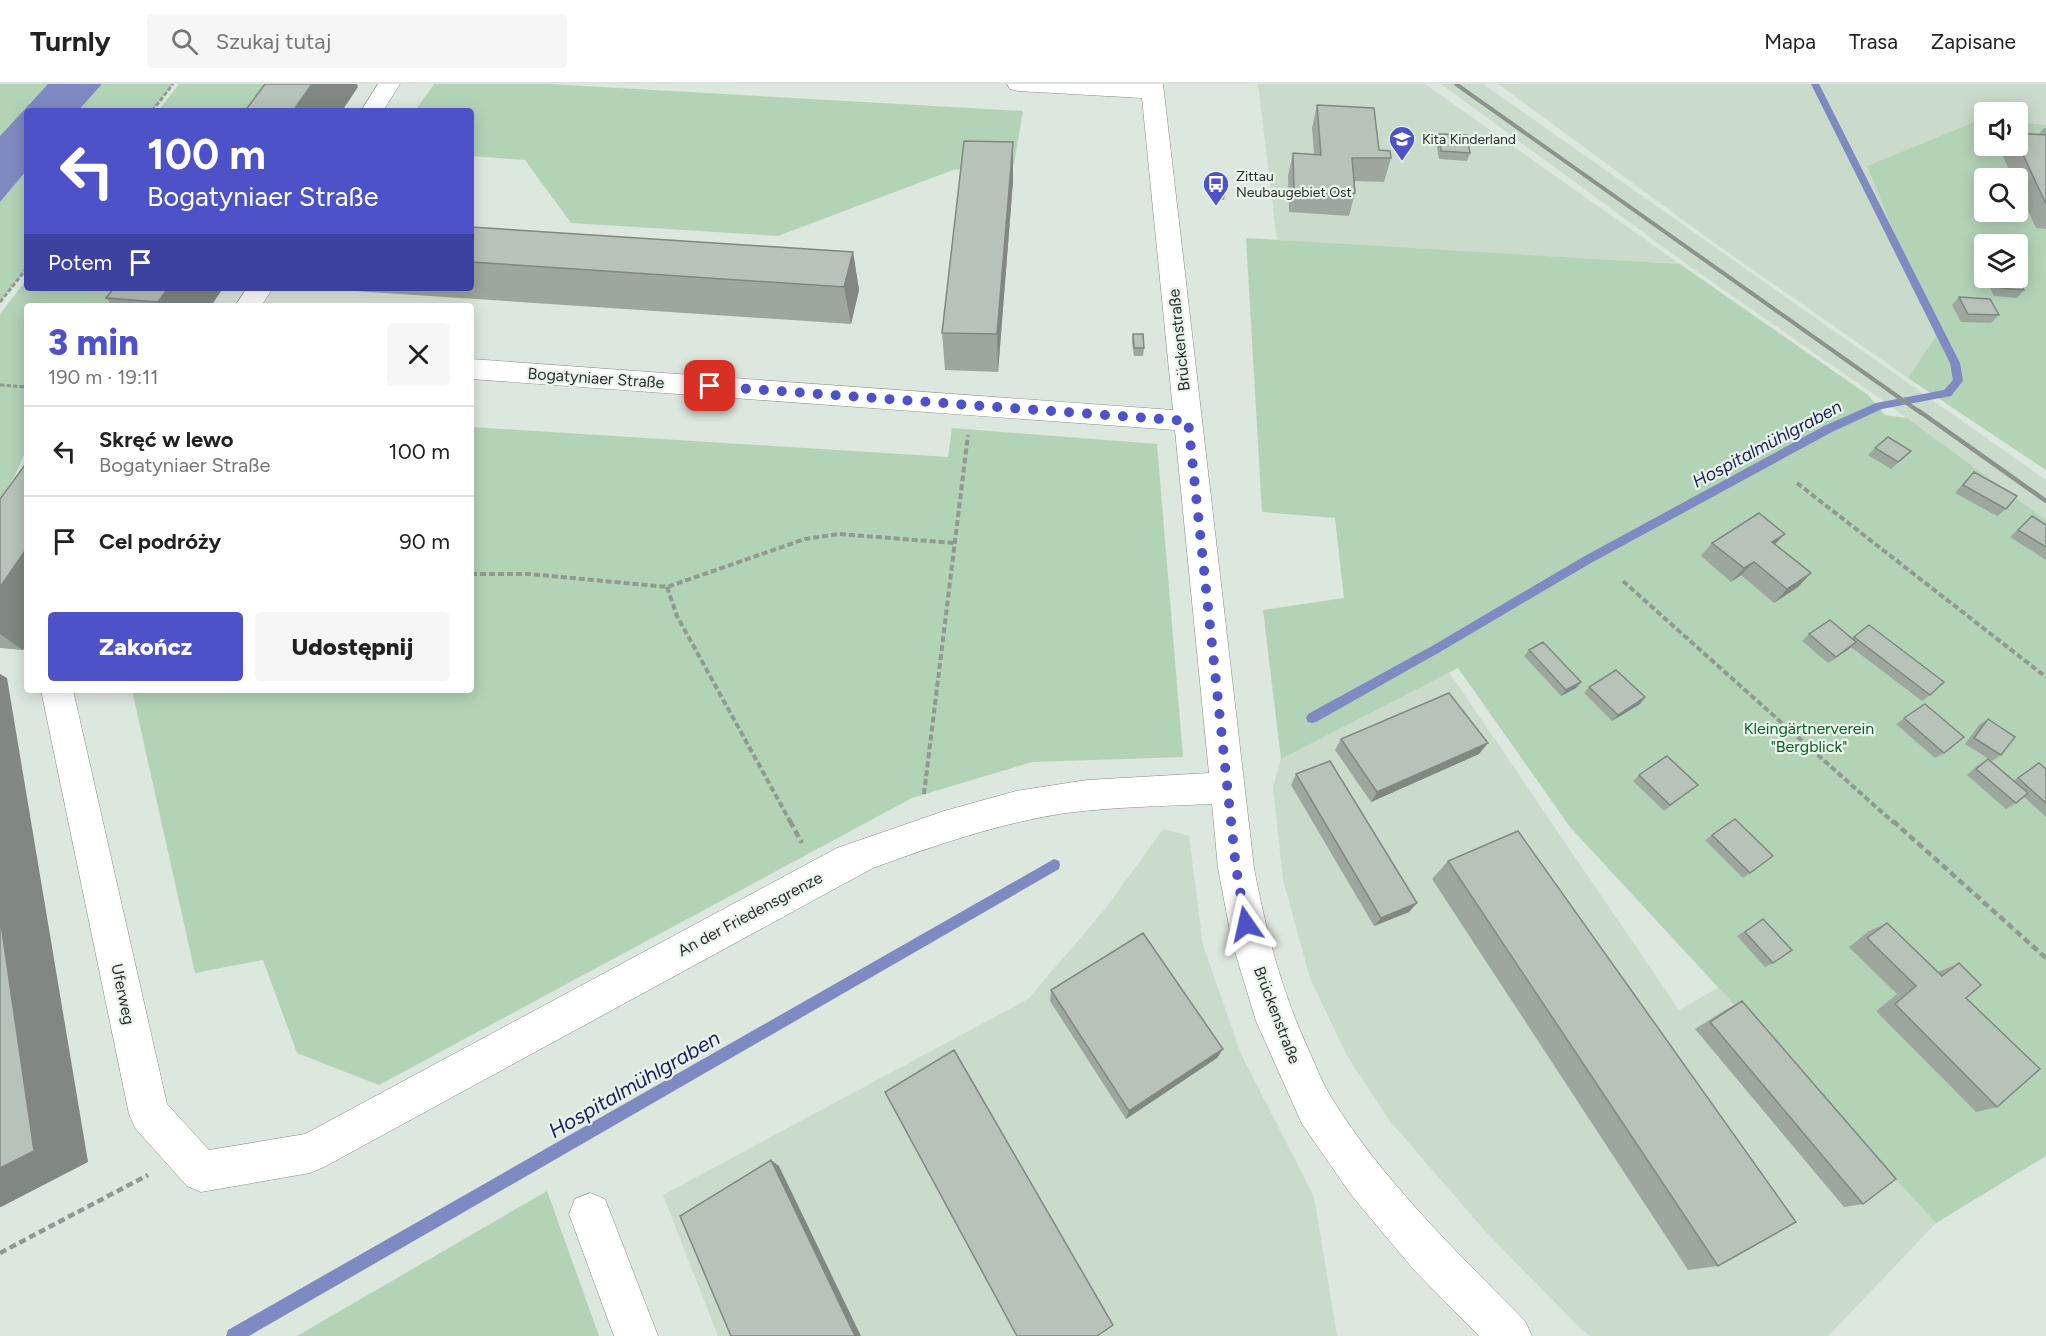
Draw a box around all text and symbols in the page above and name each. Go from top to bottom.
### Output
search box [147,14,567,68]
text: Turnly [30,24,111,58]
icon: search [168,25,201,58]
text: Szukaj tutaj [216,28,331,55]
text: Mapa [1764,29,1816,54]
text: Trasa [1849,29,1898,54]
text: Zapisane [1931,29,2016,54]
map controls [1974,102,2028,288]
button: sound [1974,102,2028,156]
school or university icon: Kita Kinderland [1387,124,1417,162]
text: 100 m [147,129,266,180]
place label: Kita Kinderland [1422,131,1516,148]
icon: left [48,132,126,210]
place label: Zittau Neubaugebiet Ost [1236,168,1352,201]
button: search [1974,168,2028,222]
bus stop icon: Zittau Neubaugebiet Ost [1201,169,1231,207]
text: Bogatyniaer Straße [147,180,378,213]
button: layers [1974,234,2028,288]
icon: arrive [124,246,157,279]
text: Potem [48,249,112,276]
street label: Brückenstraße [1164,288,1194,392]
text: 3 min [48,321,139,364]
button: close [387,323,450,386]
pin [684,360,735,411]
street label: Bogatyniaer Straße [527,364,665,392]
text: 190 m · 19:11 [48,365,158,389]
icon: arrive [693,369,726,402]
water label: Hospitalmühlgraben [1689,395,1845,493]
text: Skręć w lewo [99,426,234,453]
icon: left [48,435,81,468]
text: 100 m [389,438,450,465]
text: Bogatyniaer Straße [99,453,270,477]
icon: arrive [48,525,81,558]
text: Cel podróży [99,528,221,555]
text: 90 m [399,528,450,555]
button: Zakończ [48,612,243,681]
button: Udostępnij [255,612,450,681]
park label: Kleingärtnerverein "Bergblick" [1744,719,1874,756]
street label: An der Friedensgrenze [674,868,826,960]
position arrow [1214,892,1278,956]
street label: Uferweg [107,962,139,1026]
street label: Brückenstraße [1250,964,1304,1067]
water label: Hospitalmühlgraben [544,1025,724,1143]

